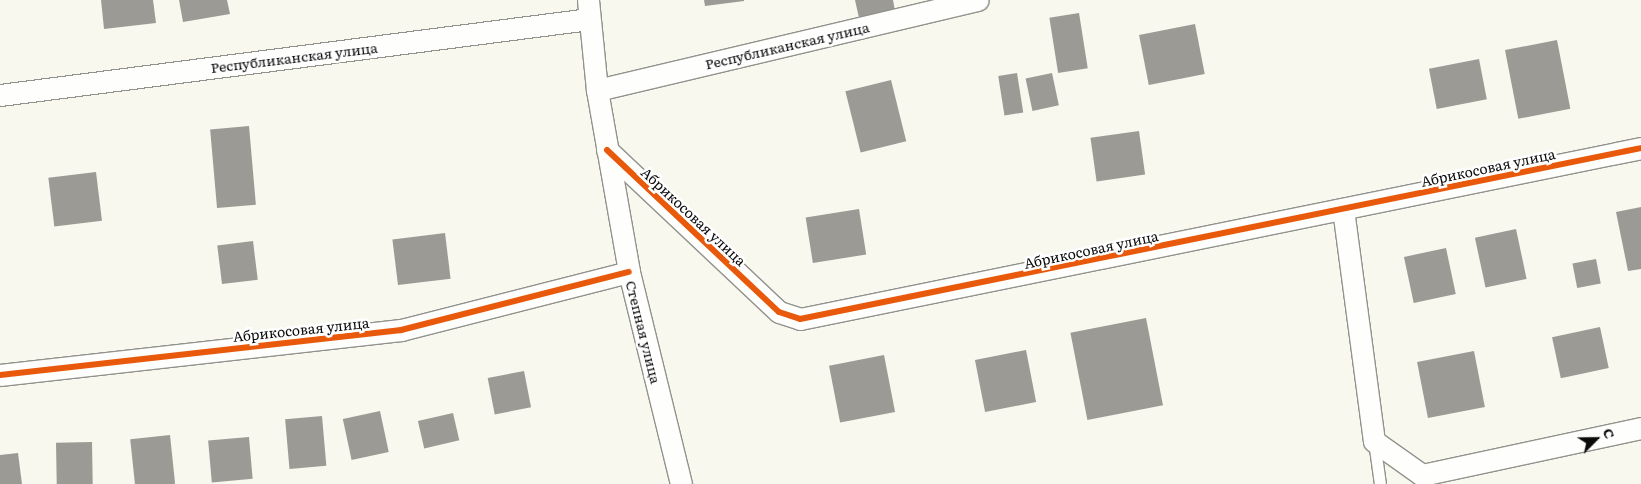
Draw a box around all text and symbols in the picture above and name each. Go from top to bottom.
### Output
street label: Республиканская улица [703,18,871,72]
street label: Республиканская улица [210,38,378,76]
street label: Абрикосовая улица [1419,145,1557,189]
street label: Абрикосовая улица [638,163,750,269]
street label: Абрикосовая улица [1022,227,1160,271]
street label: Степная улица [623,279,665,385]
street label: Абрикосовая улица [232,313,370,345]
north arrow [1571,414,1621,464]
text: С [1599,425,1621,442]

